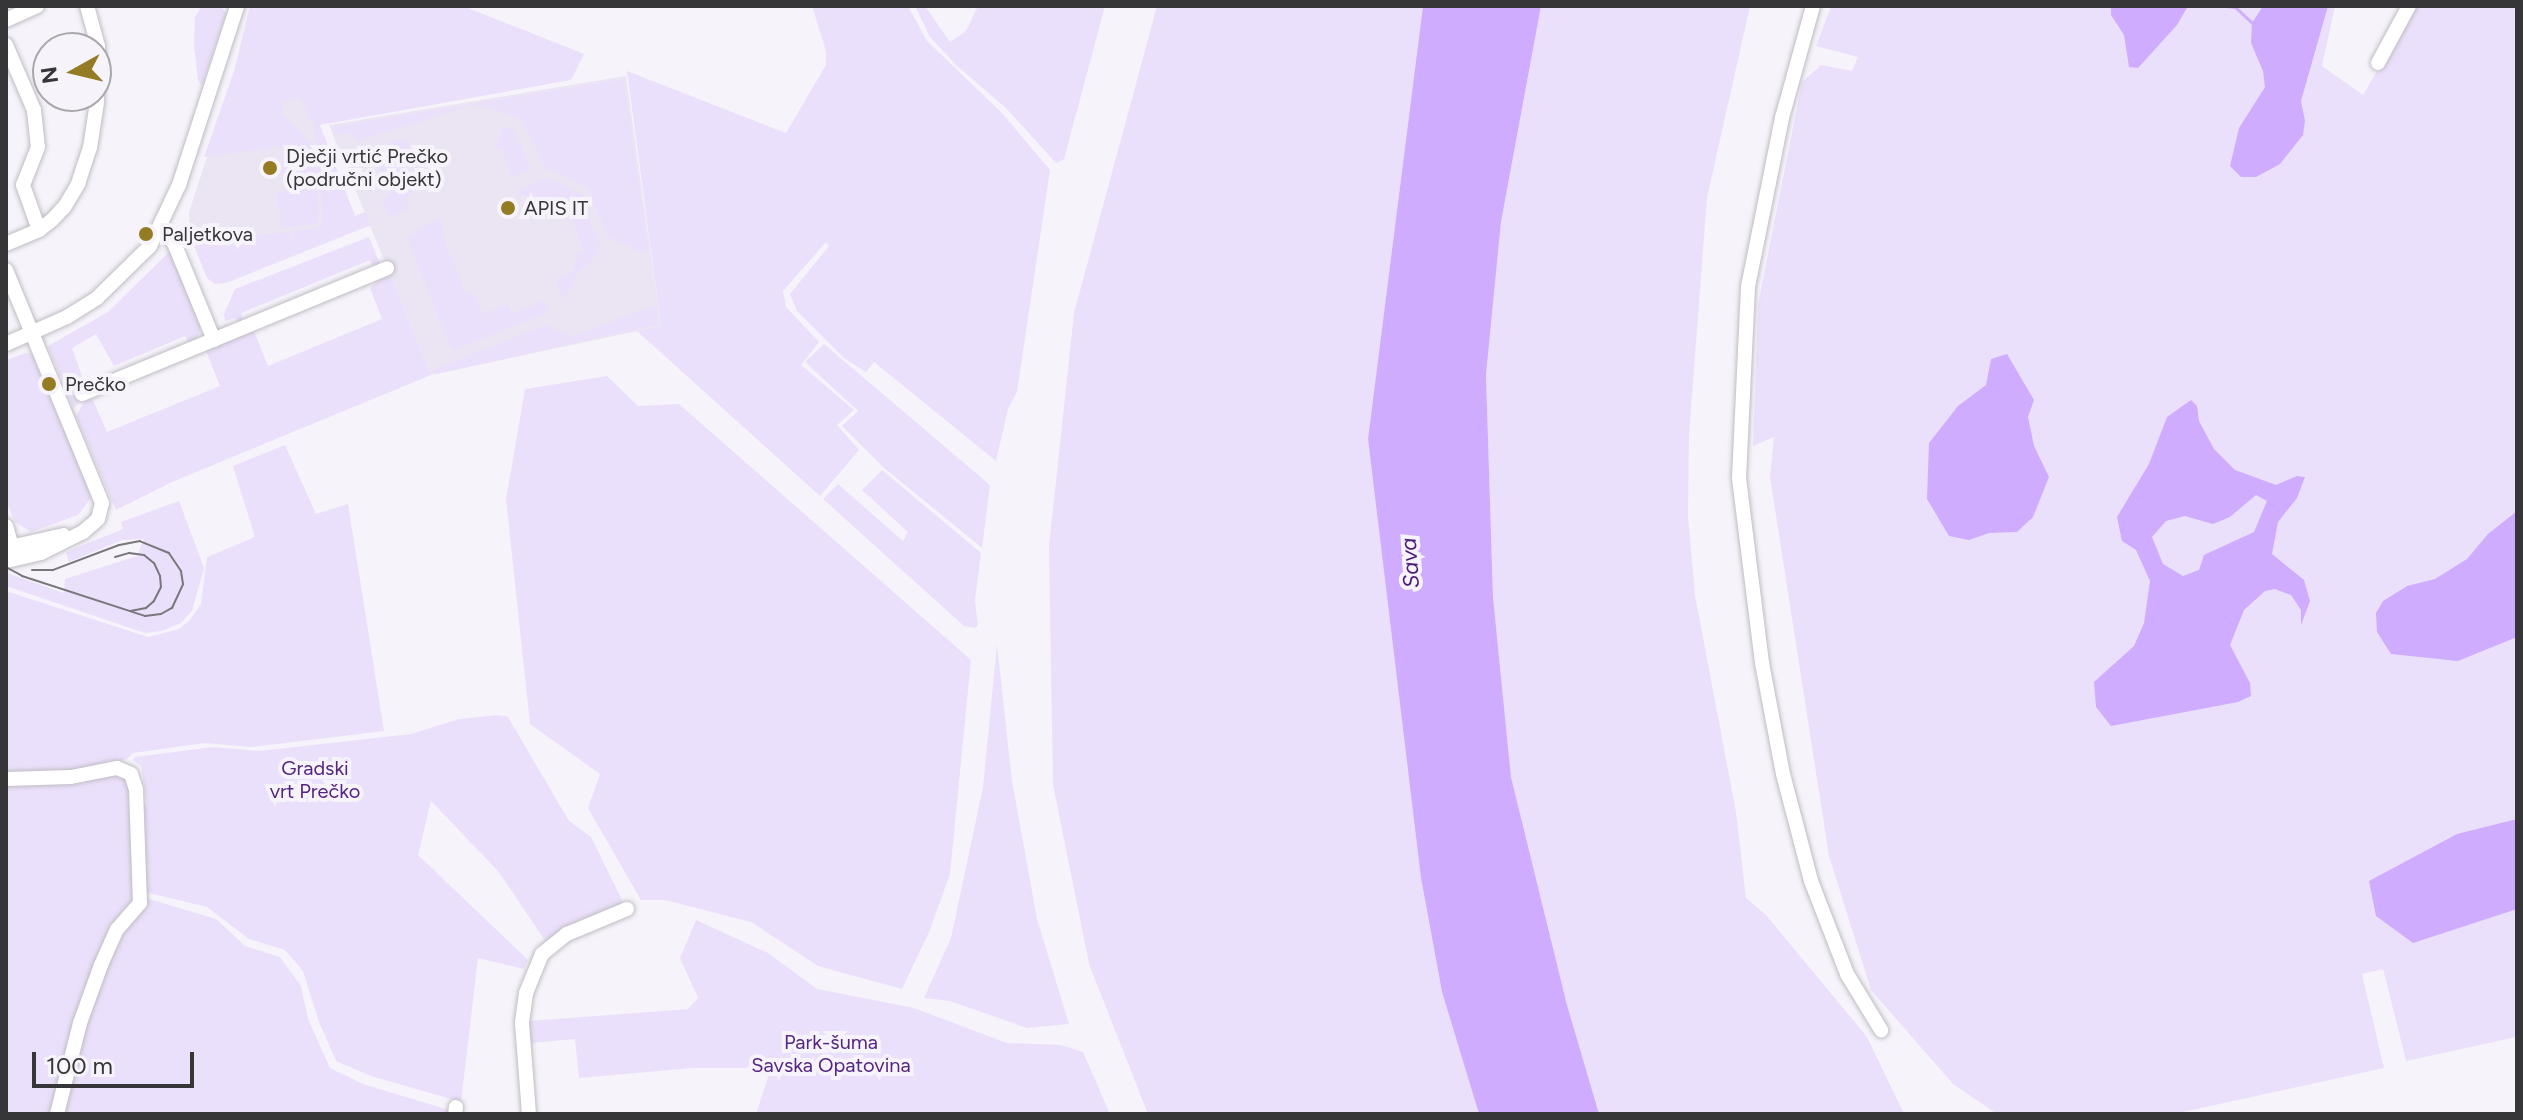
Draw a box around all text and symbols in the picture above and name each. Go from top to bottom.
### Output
north arrow [32,32,112,112]
text: N [35,65,64,85]
place label: Dječji vrtić Prečko (područni objekt) [286,144,448,191]
marker: Dječji vrtić Prečko (područni objekt) [261,159,279,177]
place label: APIS IT [524,196,588,220]
marker: APIS IT [499,199,517,217]
place label: Paljetkova [162,222,253,246]
marker: Paljetkova [137,225,155,243]
place label: Prečko [65,372,126,396]
marker: Prečko [40,375,58,393]
water label: Sava [1395,537,1425,589]
park label: Gradski vrt Prečko [270,757,360,804]
park label: Park-šuma Savska Opatovina [751,1030,911,1077]
scale bar [36,1036,198,1086]
text: 100 m [46,1051,113,1080]

